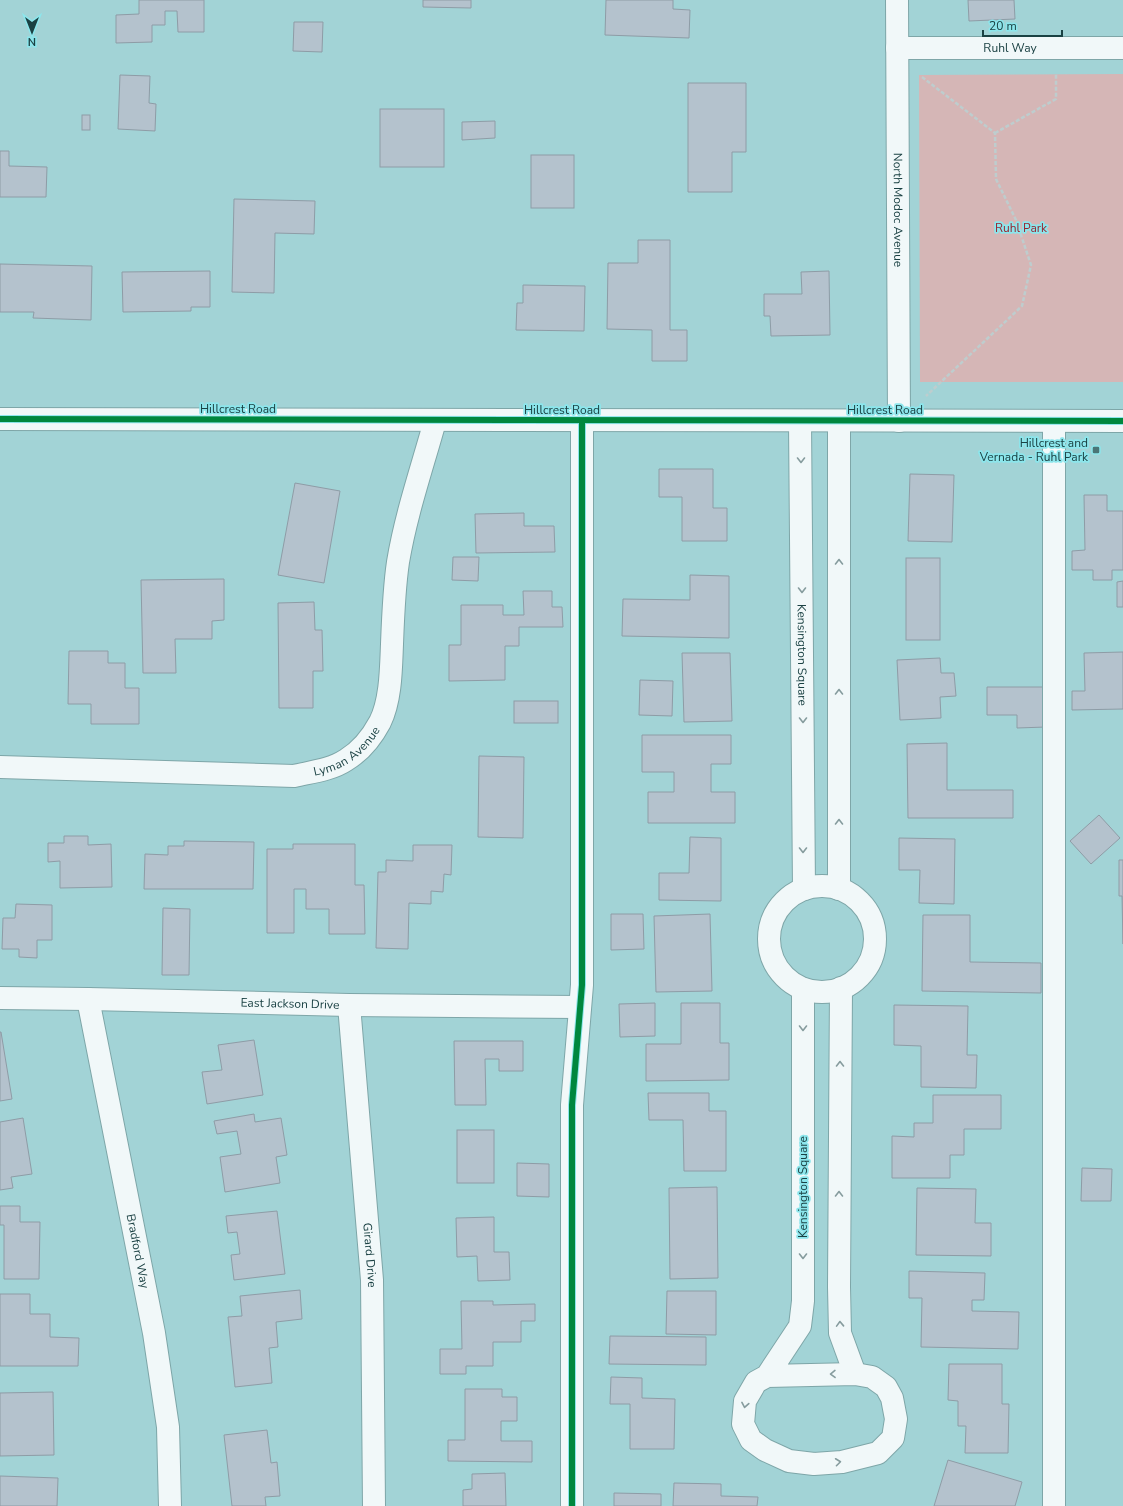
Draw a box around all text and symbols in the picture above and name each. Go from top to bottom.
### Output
north arrow [12,12,52,52]
scale bar [983,12,1062,38]
text: 20 m [989,18,1017,34]
text: N [28,34,36,49]
street label: Ruhl Way [983,40,1037,56]
street label: North Modoc Avenue [890,153,906,267]
park label: Ruhl Park [995,220,1048,236]
street label: Hillcrest Road [200,401,276,417]
street label: Hillcrest Road [524,402,600,418]
street label: Hillcrest Road [847,402,923,418]
place label: Hillcrest and Vernada - Ruhl Park [979,435,1089,465]
marker: Hillcrest and Vernada - Ruhl Park [1091,445,1101,455]
one-way arrow [797,457,805,463]
one-way arrow [835,559,843,565]
one-way arrow [798,587,806,593]
street label: Kensington Square [794,604,810,706]
one-way arrow [835,689,843,695]
one-way arrow [799,717,807,723]
street label: Lyman Avenue [312,723,384,780]
one-way arrow [835,819,843,825]
one-way arrow [799,847,808,853]
street label: East Jackson Drive [240,995,340,1013]
one-way arrow [799,1025,807,1031]
one-way arrow [836,1061,844,1067]
street label: Kensington Square [795,1136,811,1238]
one-way arrow [835,1191,843,1197]
street label: Bradford Way [123,1212,153,1291]
street label: Girard Drive [359,1222,380,1288]
one-way arrow [799,1253,807,1259]
one-way arrow [836,1321,844,1327]
one-way arrow [830,1370,836,1378]
one-way arrow [741,1402,750,1409]
one-way arrow [835,1457,841,1466]

